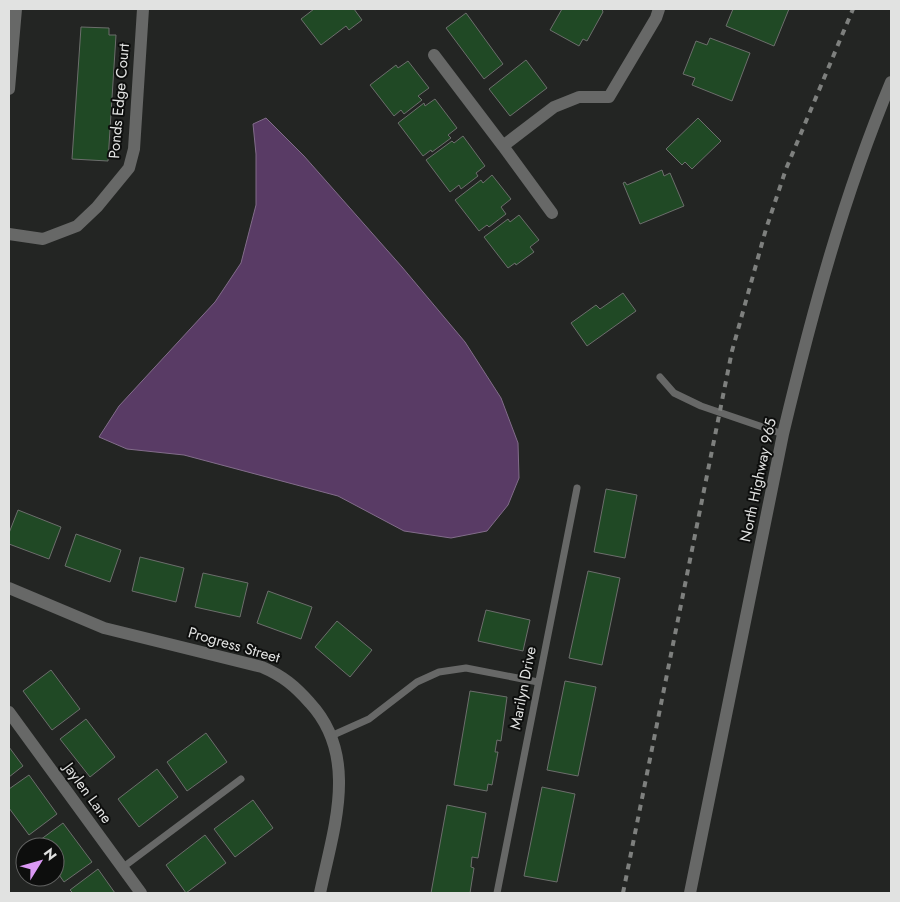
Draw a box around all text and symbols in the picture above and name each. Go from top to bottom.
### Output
street label: Ponds Edge Court [103,42,135,160]
street label: North Highway 965 [734,416,782,544]
street label: Progress Street [185,621,283,669]
street label: Marilyn Drive [504,644,542,731]
street label: Jaylen Lane [57,756,118,828]
north arrow [15,837,65,887]
text: N [39,844,62,865]

